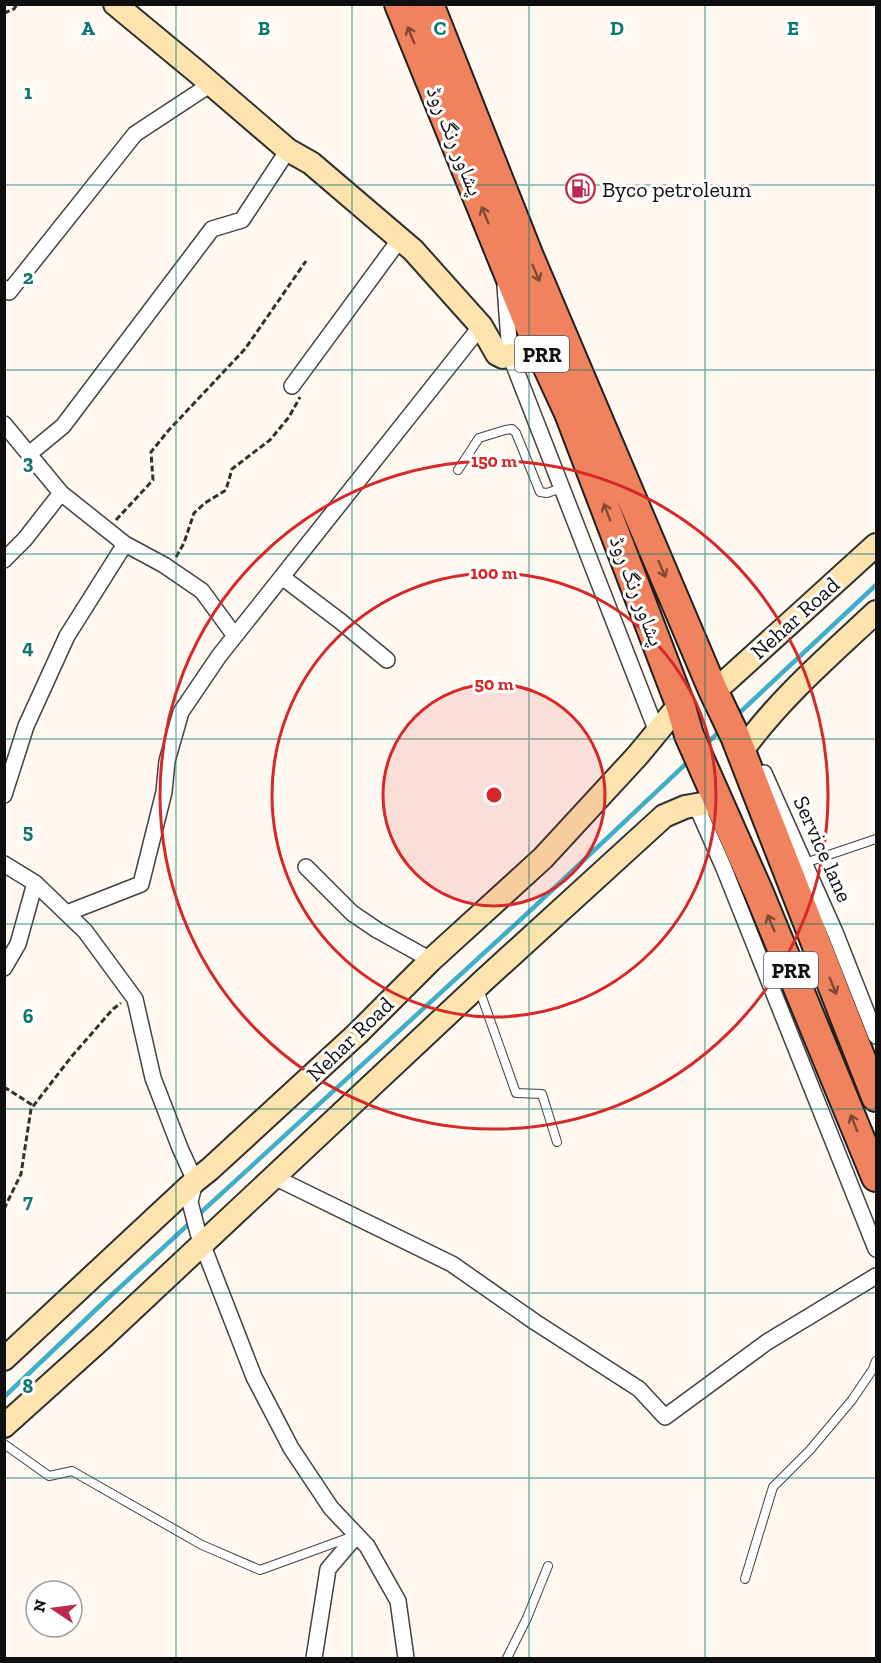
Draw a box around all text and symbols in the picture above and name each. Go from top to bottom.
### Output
text: A [81,16,95,40]
text: B [258,16,270,40]
text: C [434,16,447,40]
text: D [610,16,624,40]
text: E [787,16,799,40]
one-way arrow [405,26,416,44]
text: 1 [24,80,32,104]
street label: پشاور رنگ روڈ [421,82,489,200]
fuel station icon: Byco petroleum [565,173,597,205]
place label: Byco petroleum [602,176,751,203]
one-way arrow [479,206,490,225]
one-way arrow [531,264,542,282]
text: 2 [23,265,34,289]
road number: PRR [515,336,569,372]
text: 3 [23,450,34,474]
text: 150 m [471,450,517,472]
one-way arrow [600,503,611,522]
street label: پشاور رنگ روڈ [603,532,670,650]
one-way arrow [657,560,668,578]
text: 100 m [470,562,518,584]
street label: Nehar Road [745,571,845,665]
text: 4 [22,635,34,659]
text: 50 m [475,673,514,695]
centre of rings [484,785,504,805]
street label: Service lane [788,792,858,906]
text: 5 [23,819,33,843]
one-way arrow [765,915,776,933]
road number: PRR [764,952,818,988]
one-way arrow [828,976,839,995]
street label: Nehar Road [301,991,399,1087]
text: 6 [23,1004,34,1028]
one-way arrow [848,1114,859,1132]
text: 7 [23,1189,33,1213]
text: 8 [23,1374,34,1398]
north arrow [24,1579,84,1639]
text: N [29,1598,50,1614]

